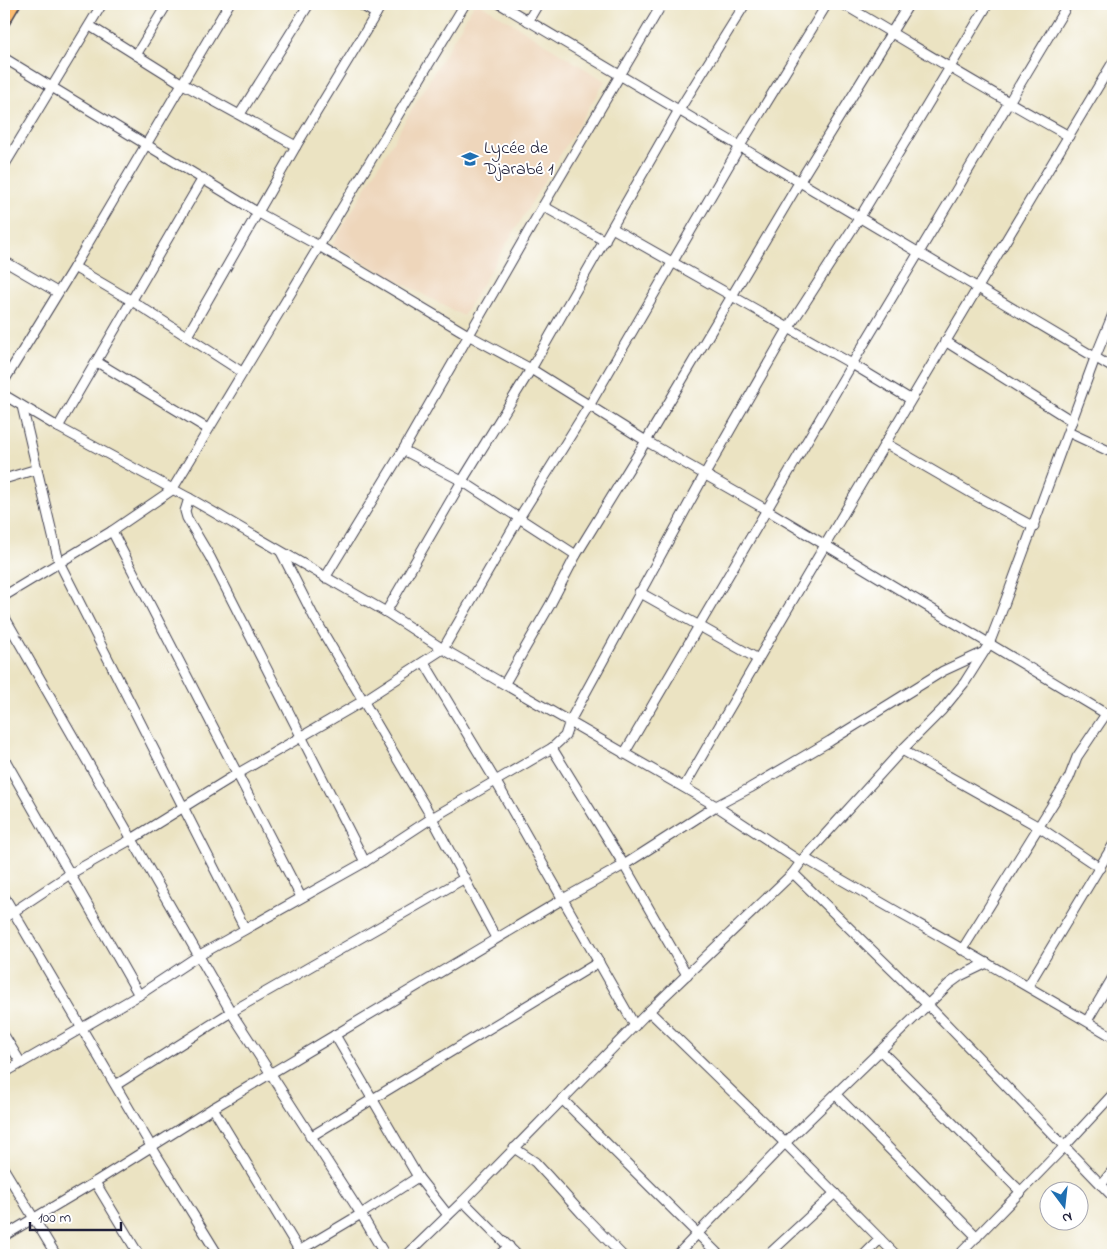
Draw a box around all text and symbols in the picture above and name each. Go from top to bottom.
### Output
place label: Lycée de Djarabé 1 [483,136,554,183]
school or university icon: Lycée de Djarabé 1 [460,149,480,169]
north arrow [1040,1182,1090,1232]
scale bar [30,1199,121,1231]
text: N [1060,1206,1074,1228]
text: 100 m [38,1207,71,1229]

